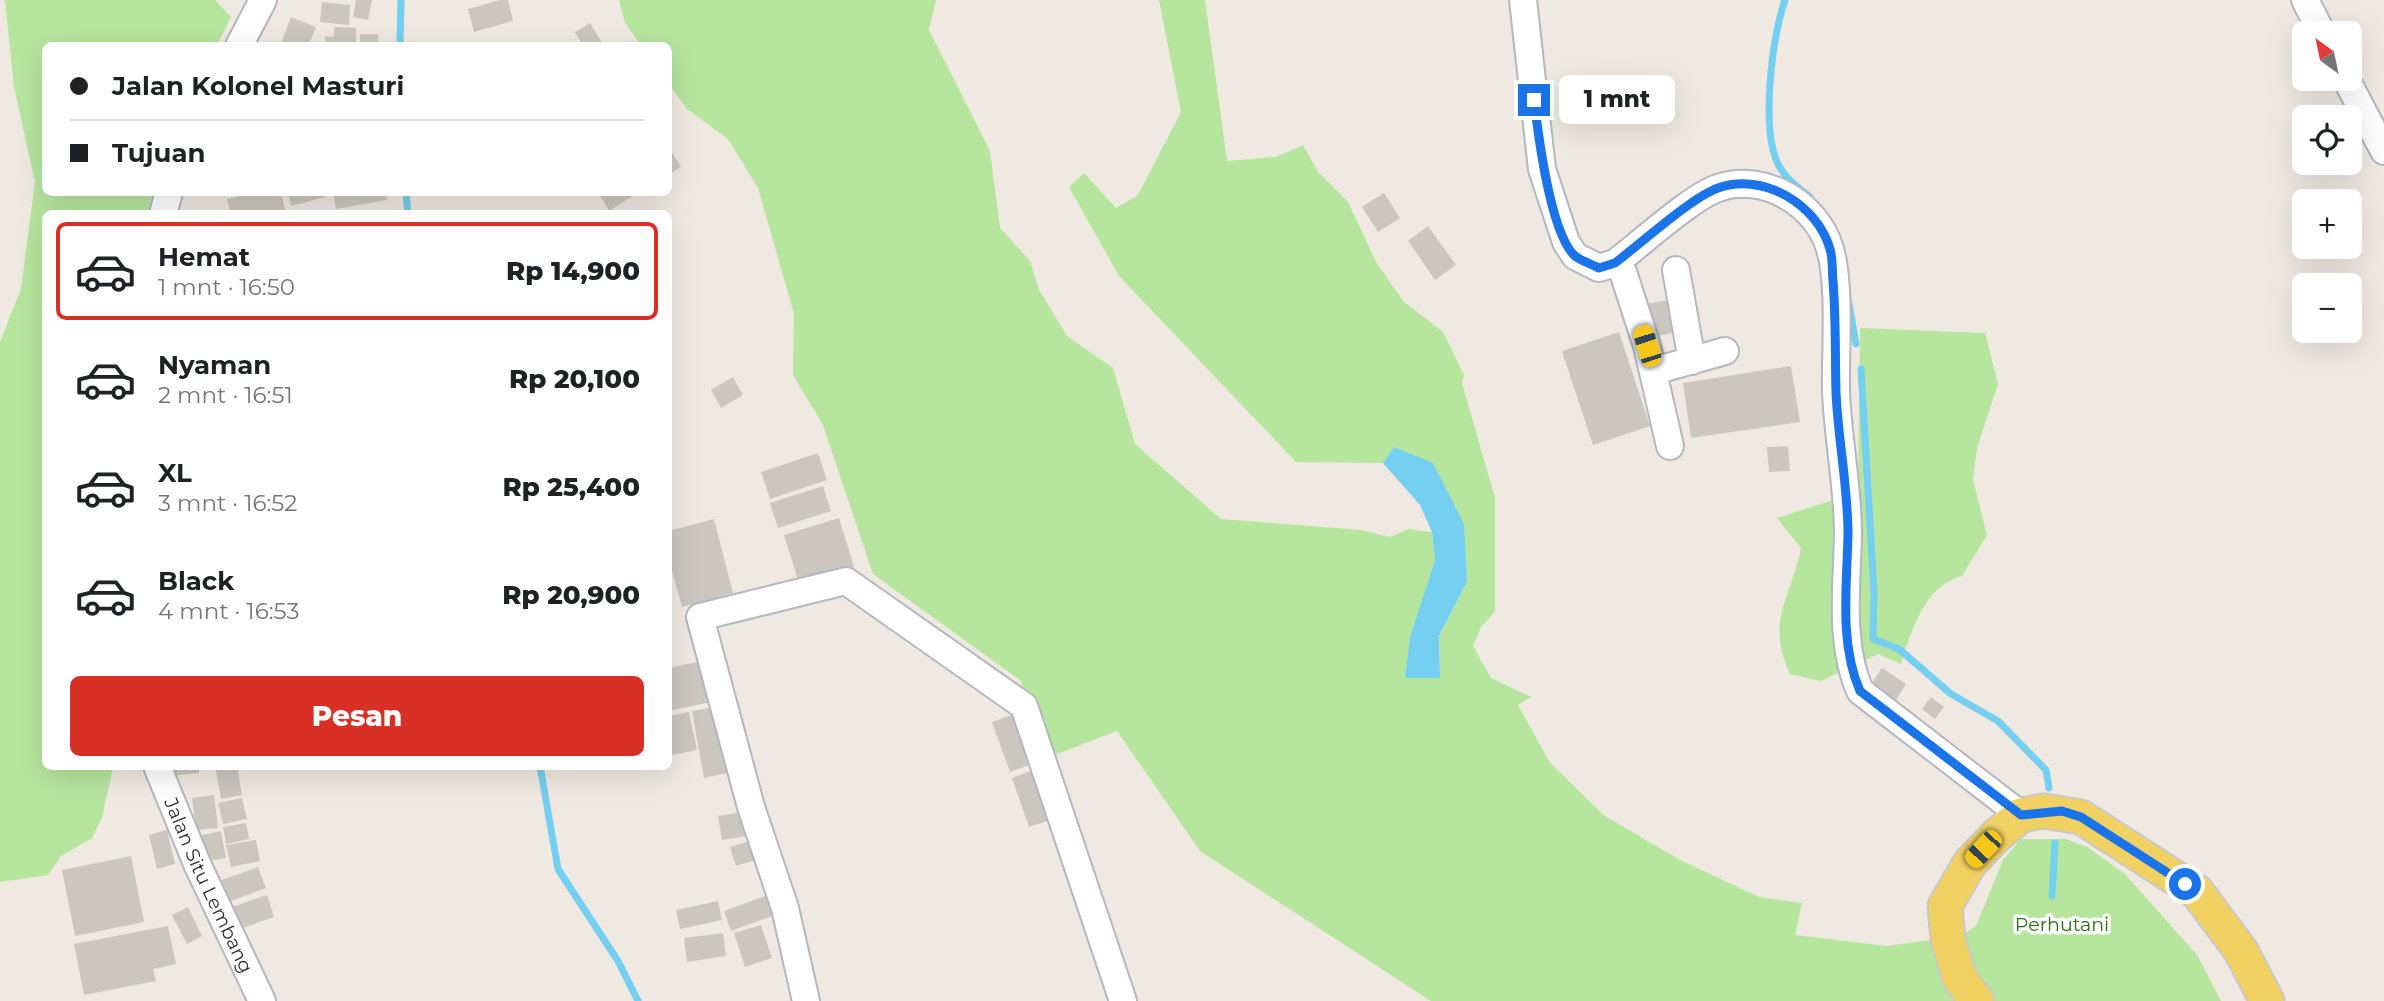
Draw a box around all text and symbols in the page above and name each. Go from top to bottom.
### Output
north arrow [2292,21,2362,91]
map controls [2292,21,2362,343]
text: Jalan Kolonel Masturi [112,70,404,102]
callout: 1 mnt [1558,76,1674,124]
route end [1518,84,1550,116]
text: 1 mnt [1584,85,1650,113]
button: locate [2292,105,2362,175]
text: Tujuan [112,137,205,169]
button: + [2292,189,2362,259]
icon: car [74,240,137,303]
text: Hemat [158,241,250,273]
text: Rp 14,900 [506,255,640,287]
text: 1 mnt · 16:50 [158,273,295,301]
button: − [2292,273,2362,343]
car [1631,323,1664,369]
icon: car [74,348,137,411]
text: Nyaman [158,349,271,381]
text: Rp 20,100 [509,363,640,395]
text: 2 mnt · 16:51 [158,381,293,409]
icon: car [74,456,137,519]
text: XL [158,457,192,489]
text: Rp 25,400 [502,471,640,503]
text: 3 mnt · 16:52 [158,489,297,517]
icon: car [74,564,137,627]
text: Black [158,565,234,597]
text: Rp 20,900 [502,579,640,611]
text: 4 mnt · 16:53 [158,597,299,625]
button: Pesan [70,676,644,756]
street label: Jalan Situ Lembang [159,793,258,977]
car [1961,826,2006,872]
route start [2169,868,2201,900]
park label: Perhutani [2015,913,2109,936]

